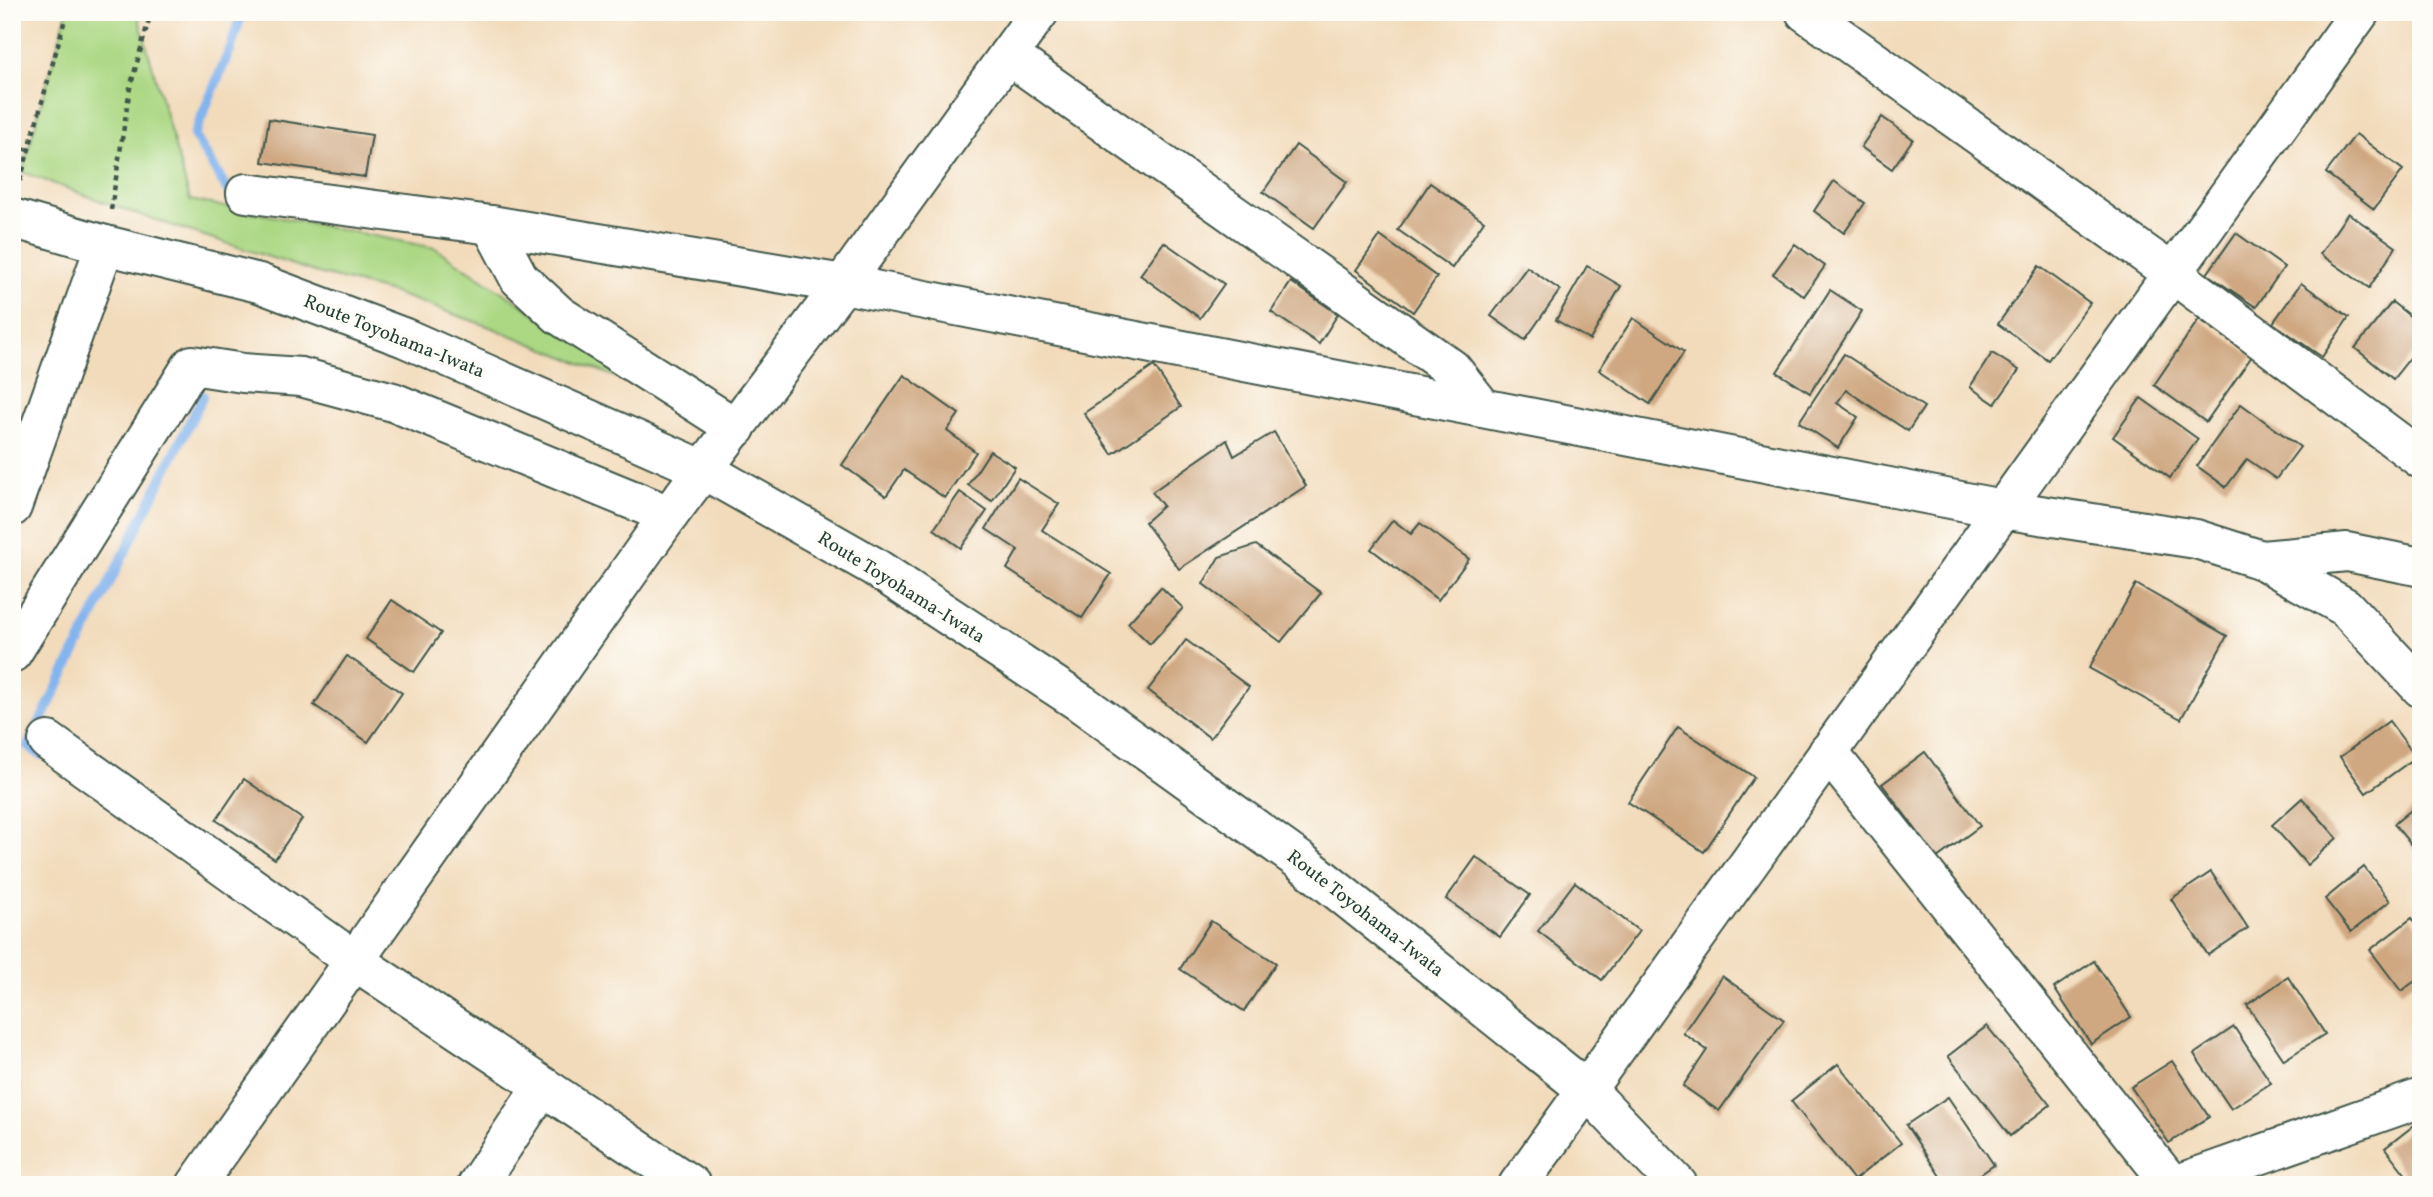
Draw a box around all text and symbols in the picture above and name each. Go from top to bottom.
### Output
street label: Route Toyohama-Iwata [300,289,488,385]
street label: Route Toyohama-Iwata [812,526,990,650]
street label: Route Toyohama-Iwata [1281,844,1449,984]

